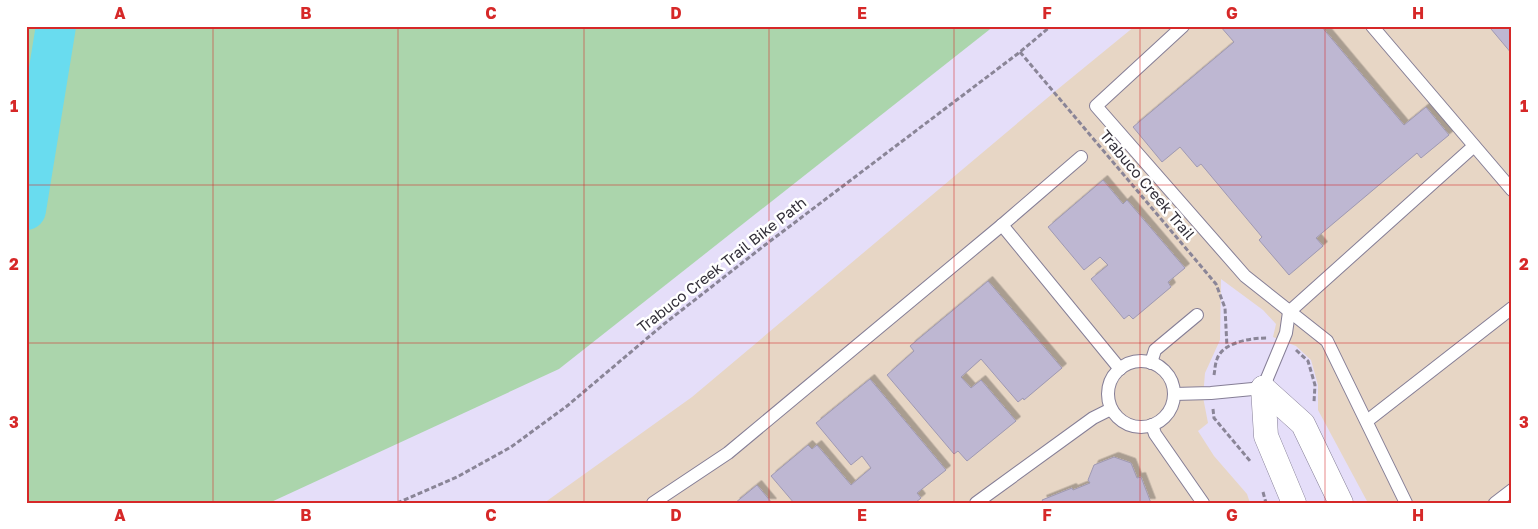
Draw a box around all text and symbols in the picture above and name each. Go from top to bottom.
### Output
text: A [114,3,126,23]
text: B [300,3,312,23]
text: C [485,3,497,23]
text: D [670,3,682,23]
text: E [857,3,867,23]
text: F [1042,3,1052,23]
text: G [1226,3,1238,23]
text: H [1412,3,1424,23]
text: 1 [10,96,18,116]
text: 1 [1520,96,1528,116]
street label: Trabuco Creek Trail [1097,126,1199,243]
street label: Trabuco Creek Trail Bike Path [633,193,809,336]
text: 2 [9,254,19,274]
text: 2 [1519,254,1529,274]
text: 3 [9,412,19,432]
text: 3 [1519,412,1529,432]
text: A [114,505,126,525]
text: B [300,505,312,525]
text: C [485,505,497,525]
text: D [670,505,682,525]
text: E [857,505,867,525]
text: F [1042,505,1052,525]
text: G [1226,505,1238,525]
text: H [1412,505,1424,525]

